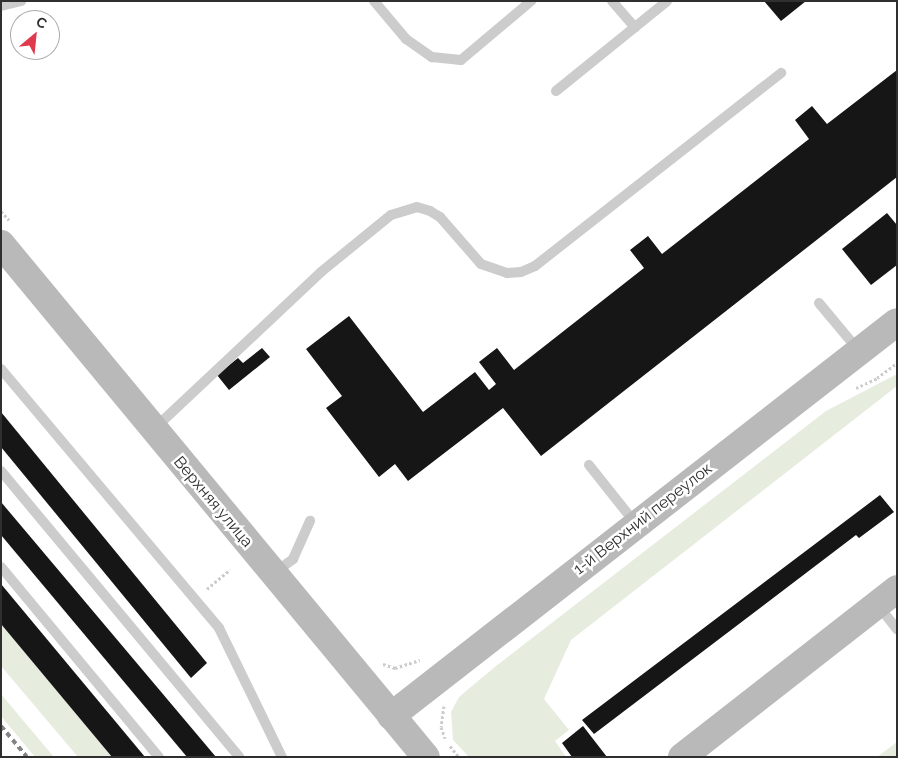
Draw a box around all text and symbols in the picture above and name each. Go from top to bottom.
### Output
north arrow [10,10,60,60]
text: С [34,13,50,32]
street label: Верхняя улица [169,452,257,552]
street label: 1-й Верхний переулок [570,459,716,579]

